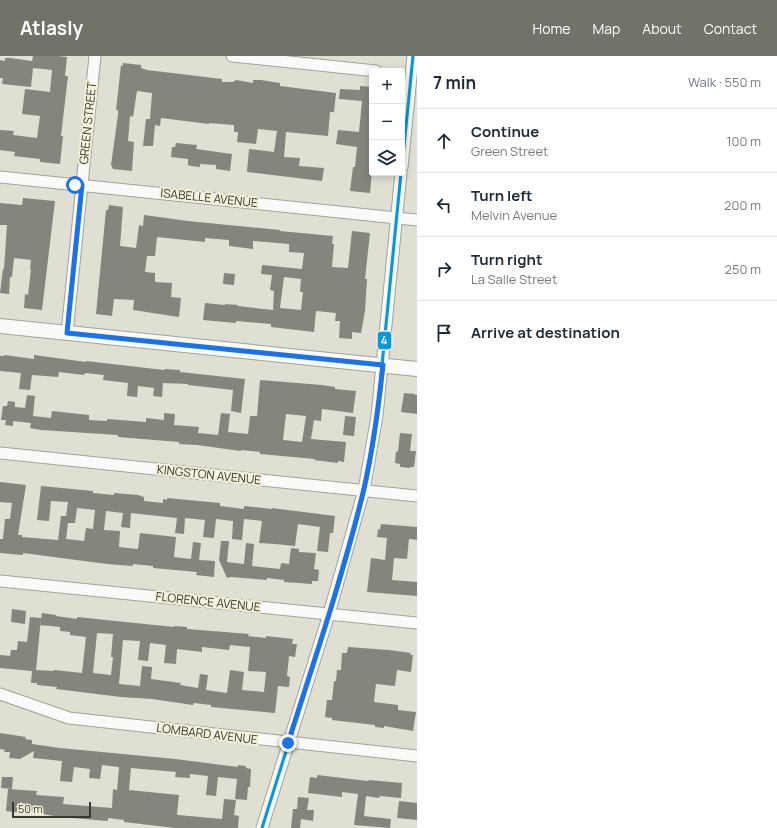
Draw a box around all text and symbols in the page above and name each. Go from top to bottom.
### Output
text: Atlasly [20,15,83,41]
text: Home [533,19,570,38]
text: Map [592,19,620,38]
text: About [642,19,682,38]
text: Contact [704,19,757,38]
map controls [369,68,405,176]
button: + [369,68,405,104]
text: 7 min [433,71,476,94]
text: Walk · 550 m [688,73,761,91]
street label: GREEN STREET [75,80,100,165]
button: − [369,104,405,140]
text: Continue [471,121,539,142]
icon: ahead [433,130,455,152]
text: 100 m [726,132,761,150]
button: layers [369,140,405,176]
text: Green Street [471,142,548,160]
route start [66,176,84,194]
street label: ISABELLE AVENUE [160,184,259,211]
text: Turn left [471,185,533,206]
icon: left [433,194,455,216]
text: 200 m [724,196,761,214]
text: Melvin Avenue [471,206,557,224]
text: Turn right [471,249,542,270]
icon: right [433,258,455,280]
text: 250 m [725,260,761,278]
text: La Salle Street [471,270,557,288]
icon: arrive [433,322,455,344]
text: Arrive at destination [471,322,620,343]
line badge: 4 [377,331,392,350]
text: 4 [381,332,388,347]
street label: KINGSTON AVENUE [156,461,262,488]
street label: FLORENCE AVENUE [155,588,261,615]
street label: LOMBARD AVENUE [155,719,259,748]
route end [279,734,297,752]
scale bar [12,800,91,819]
text: 50 m [18,801,43,816]

